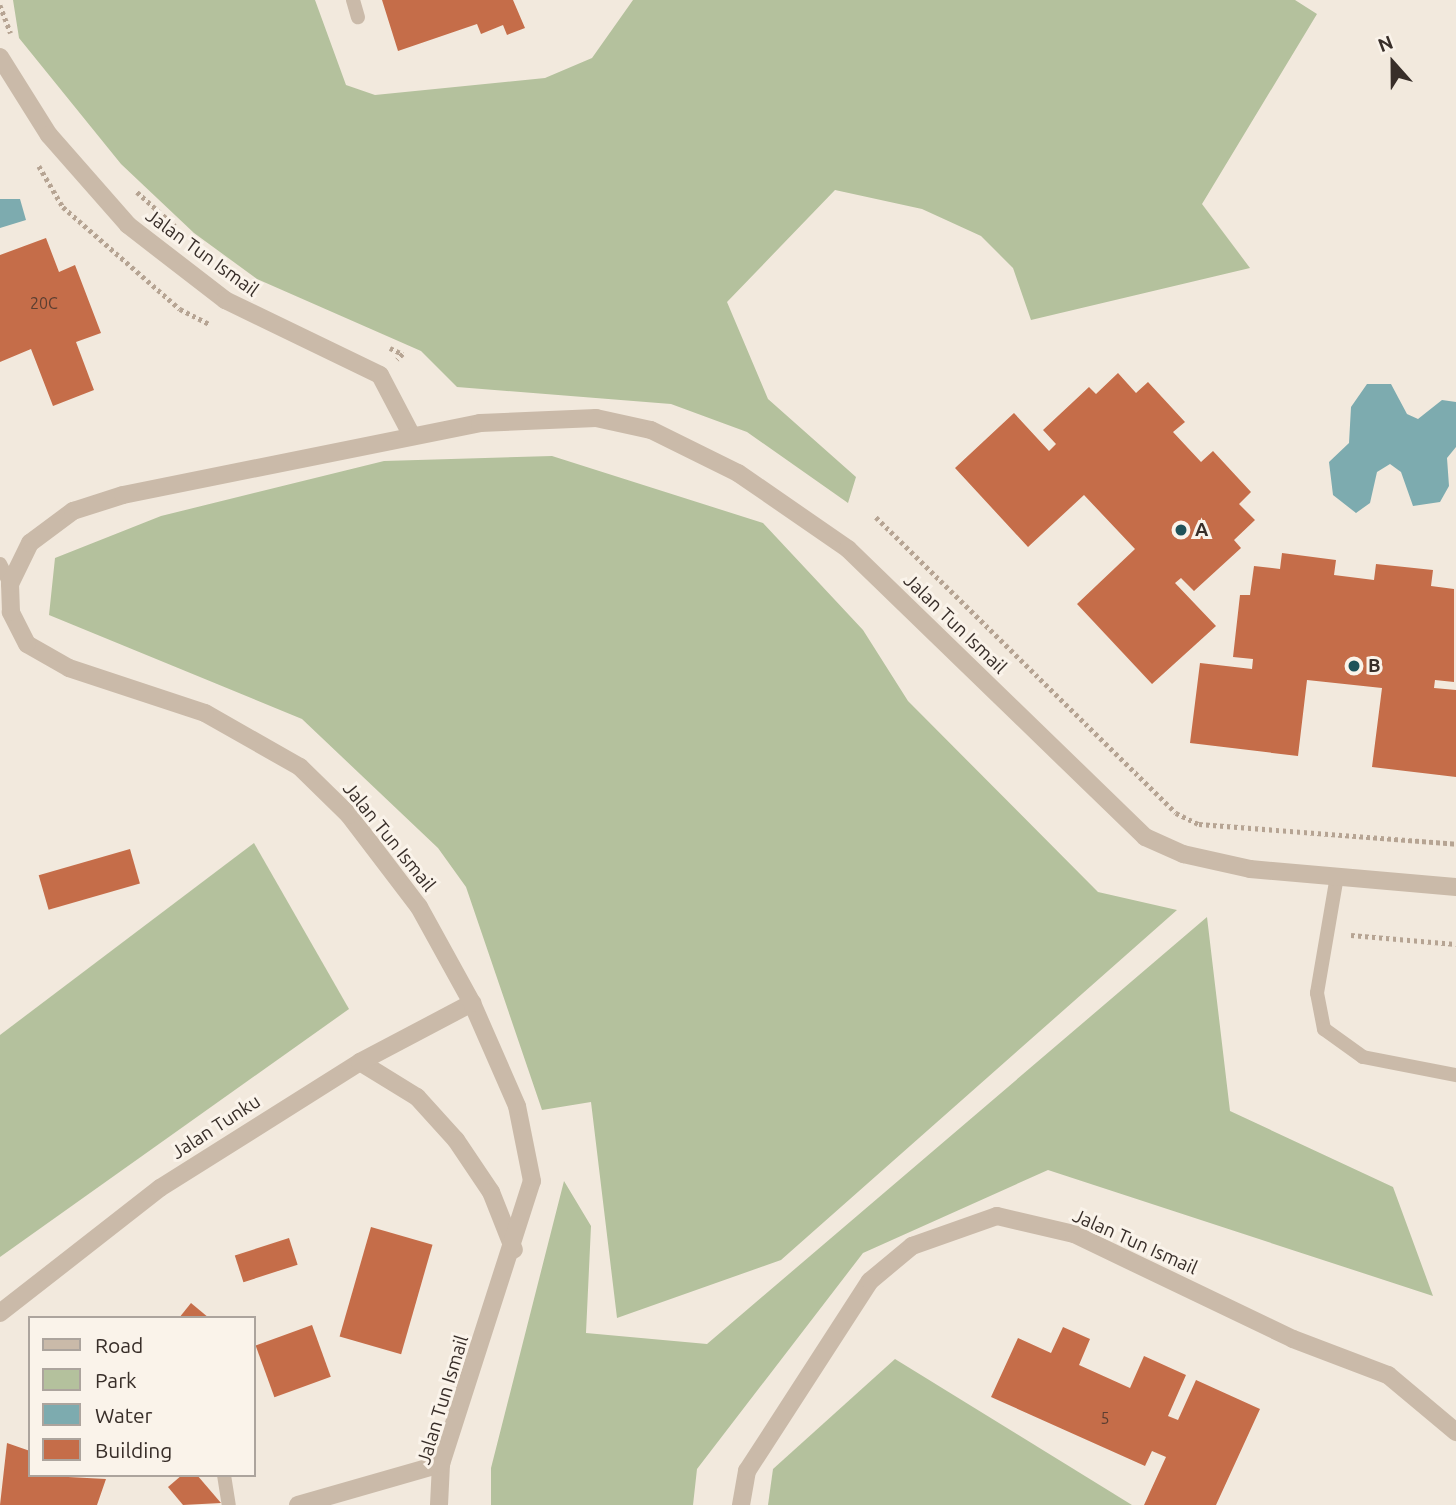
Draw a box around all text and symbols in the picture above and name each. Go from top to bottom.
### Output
north arrow [1358,28,1428,98]
text: N [1375,31,1396,56]
street label: Jalan Tun Ismail [141,204,263,302]
house number: 20C [30,293,58,313]
place label: A [1195,519,1208,541]
marker: A [1173,522,1189,538]
street label: Jalan Tun Ismail [899,569,1011,679]
place label: B [1368,655,1381,677]
marker: B [1346,658,1362,674]
street label: Jalan Tun Ismail [338,778,440,896]
street label: Jalan Tunku [167,1090,265,1164]
street label: Jalan Tun Ismail [1069,1204,1201,1280]
legend [28,1316,256,1477]
text: Road [95,1333,143,1357]
street label: Jalan Tun Ismail [413,1333,473,1467]
text: Park [95,1368,137,1392]
text: Water [95,1403,153,1427]
house number: 5 [1100,1408,1110,1428]
text: Building [95,1438,172,1462]

